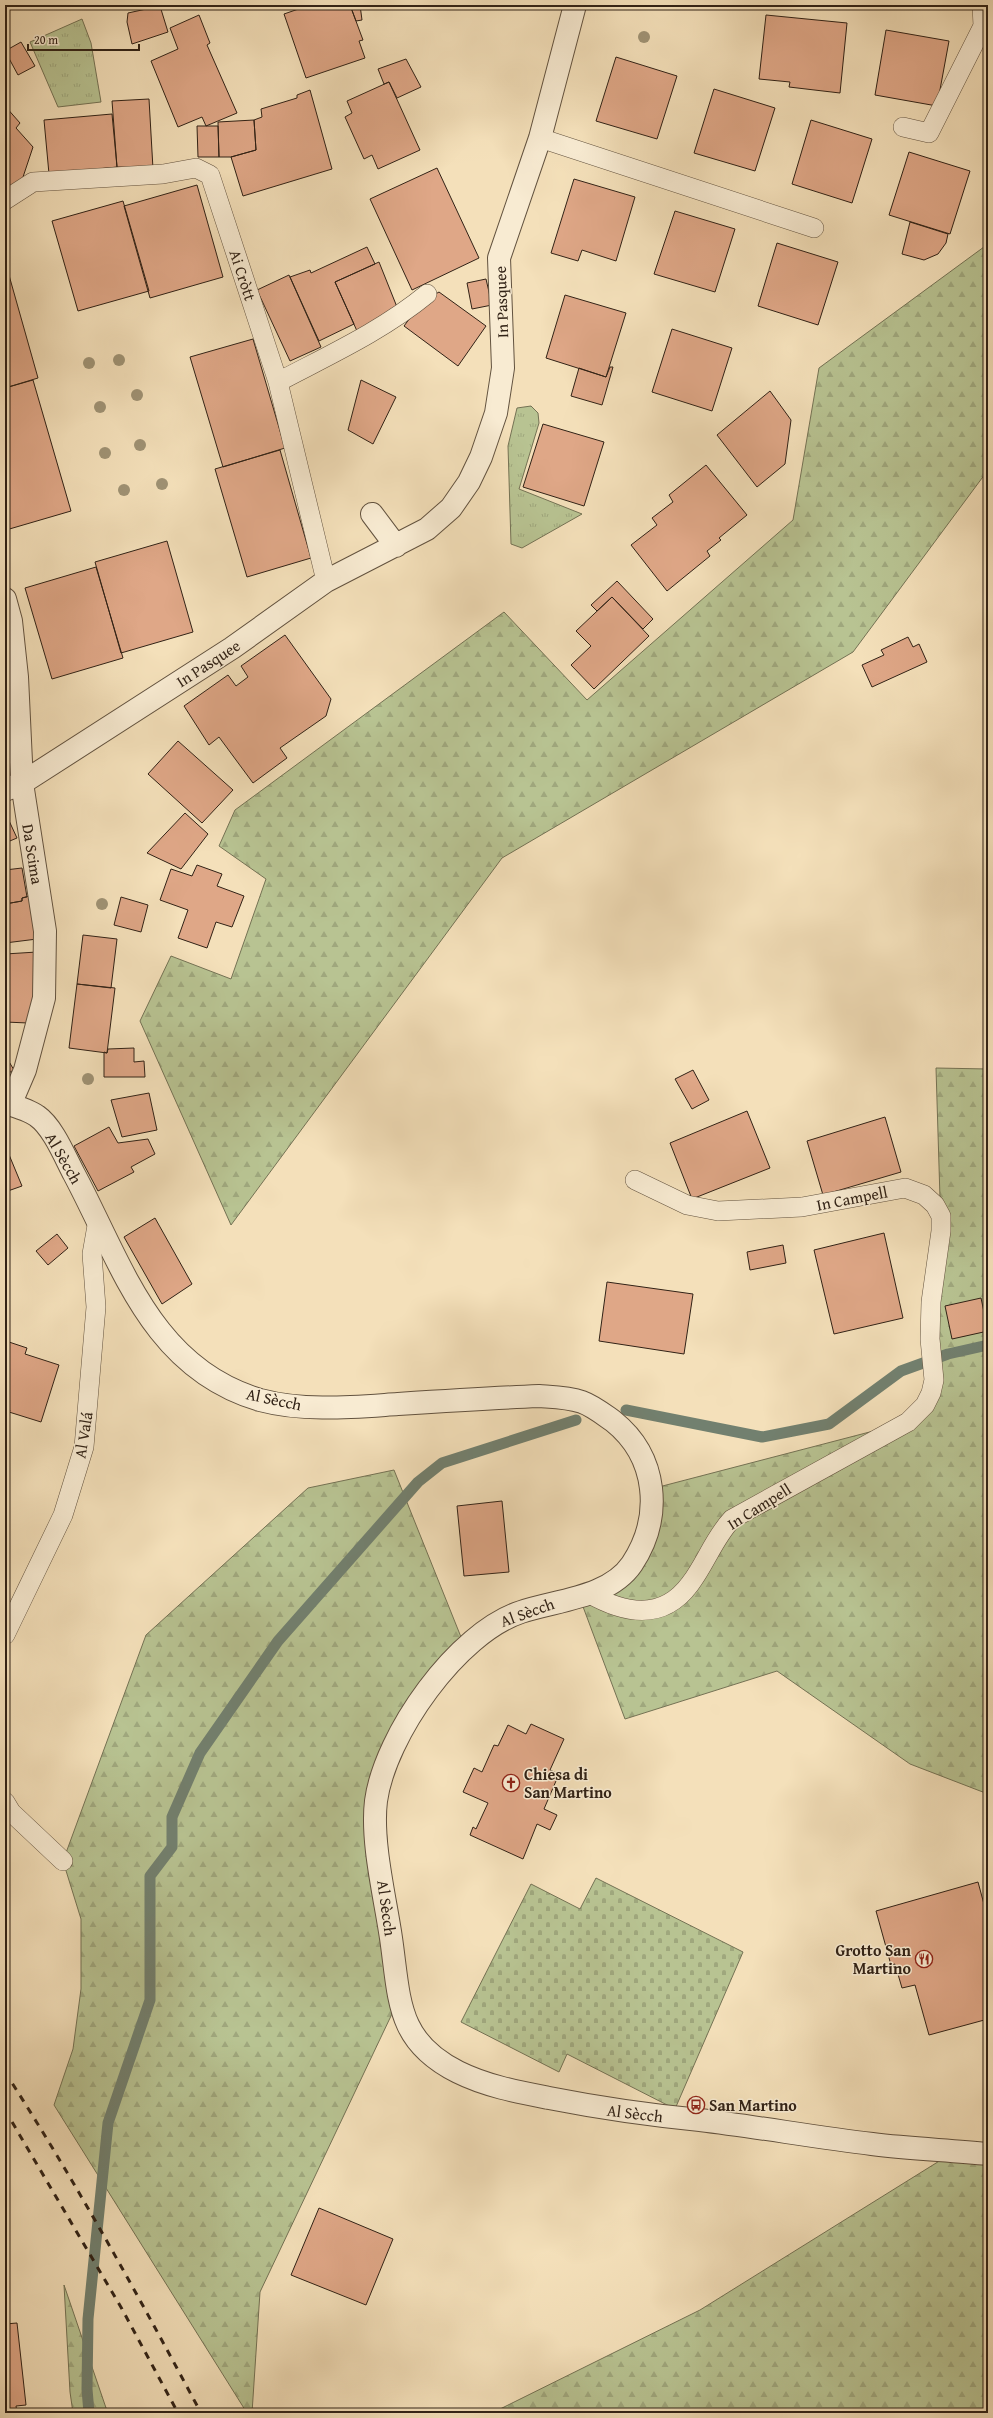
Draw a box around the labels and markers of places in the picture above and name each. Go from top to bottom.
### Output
place label: Chiesa di San Martino [524,1762,612,1804]
church icon: Chiesa di San Martino [501,1773,521,1793]
place label: Grotto San Martino [835,1938,912,1980]
restaurant icon: Grotto San Martino [914,1949,934,1969]
place label: San Martino [709,2093,797,2117]
bus stop icon: San Martino [686,2095,706,2115]

